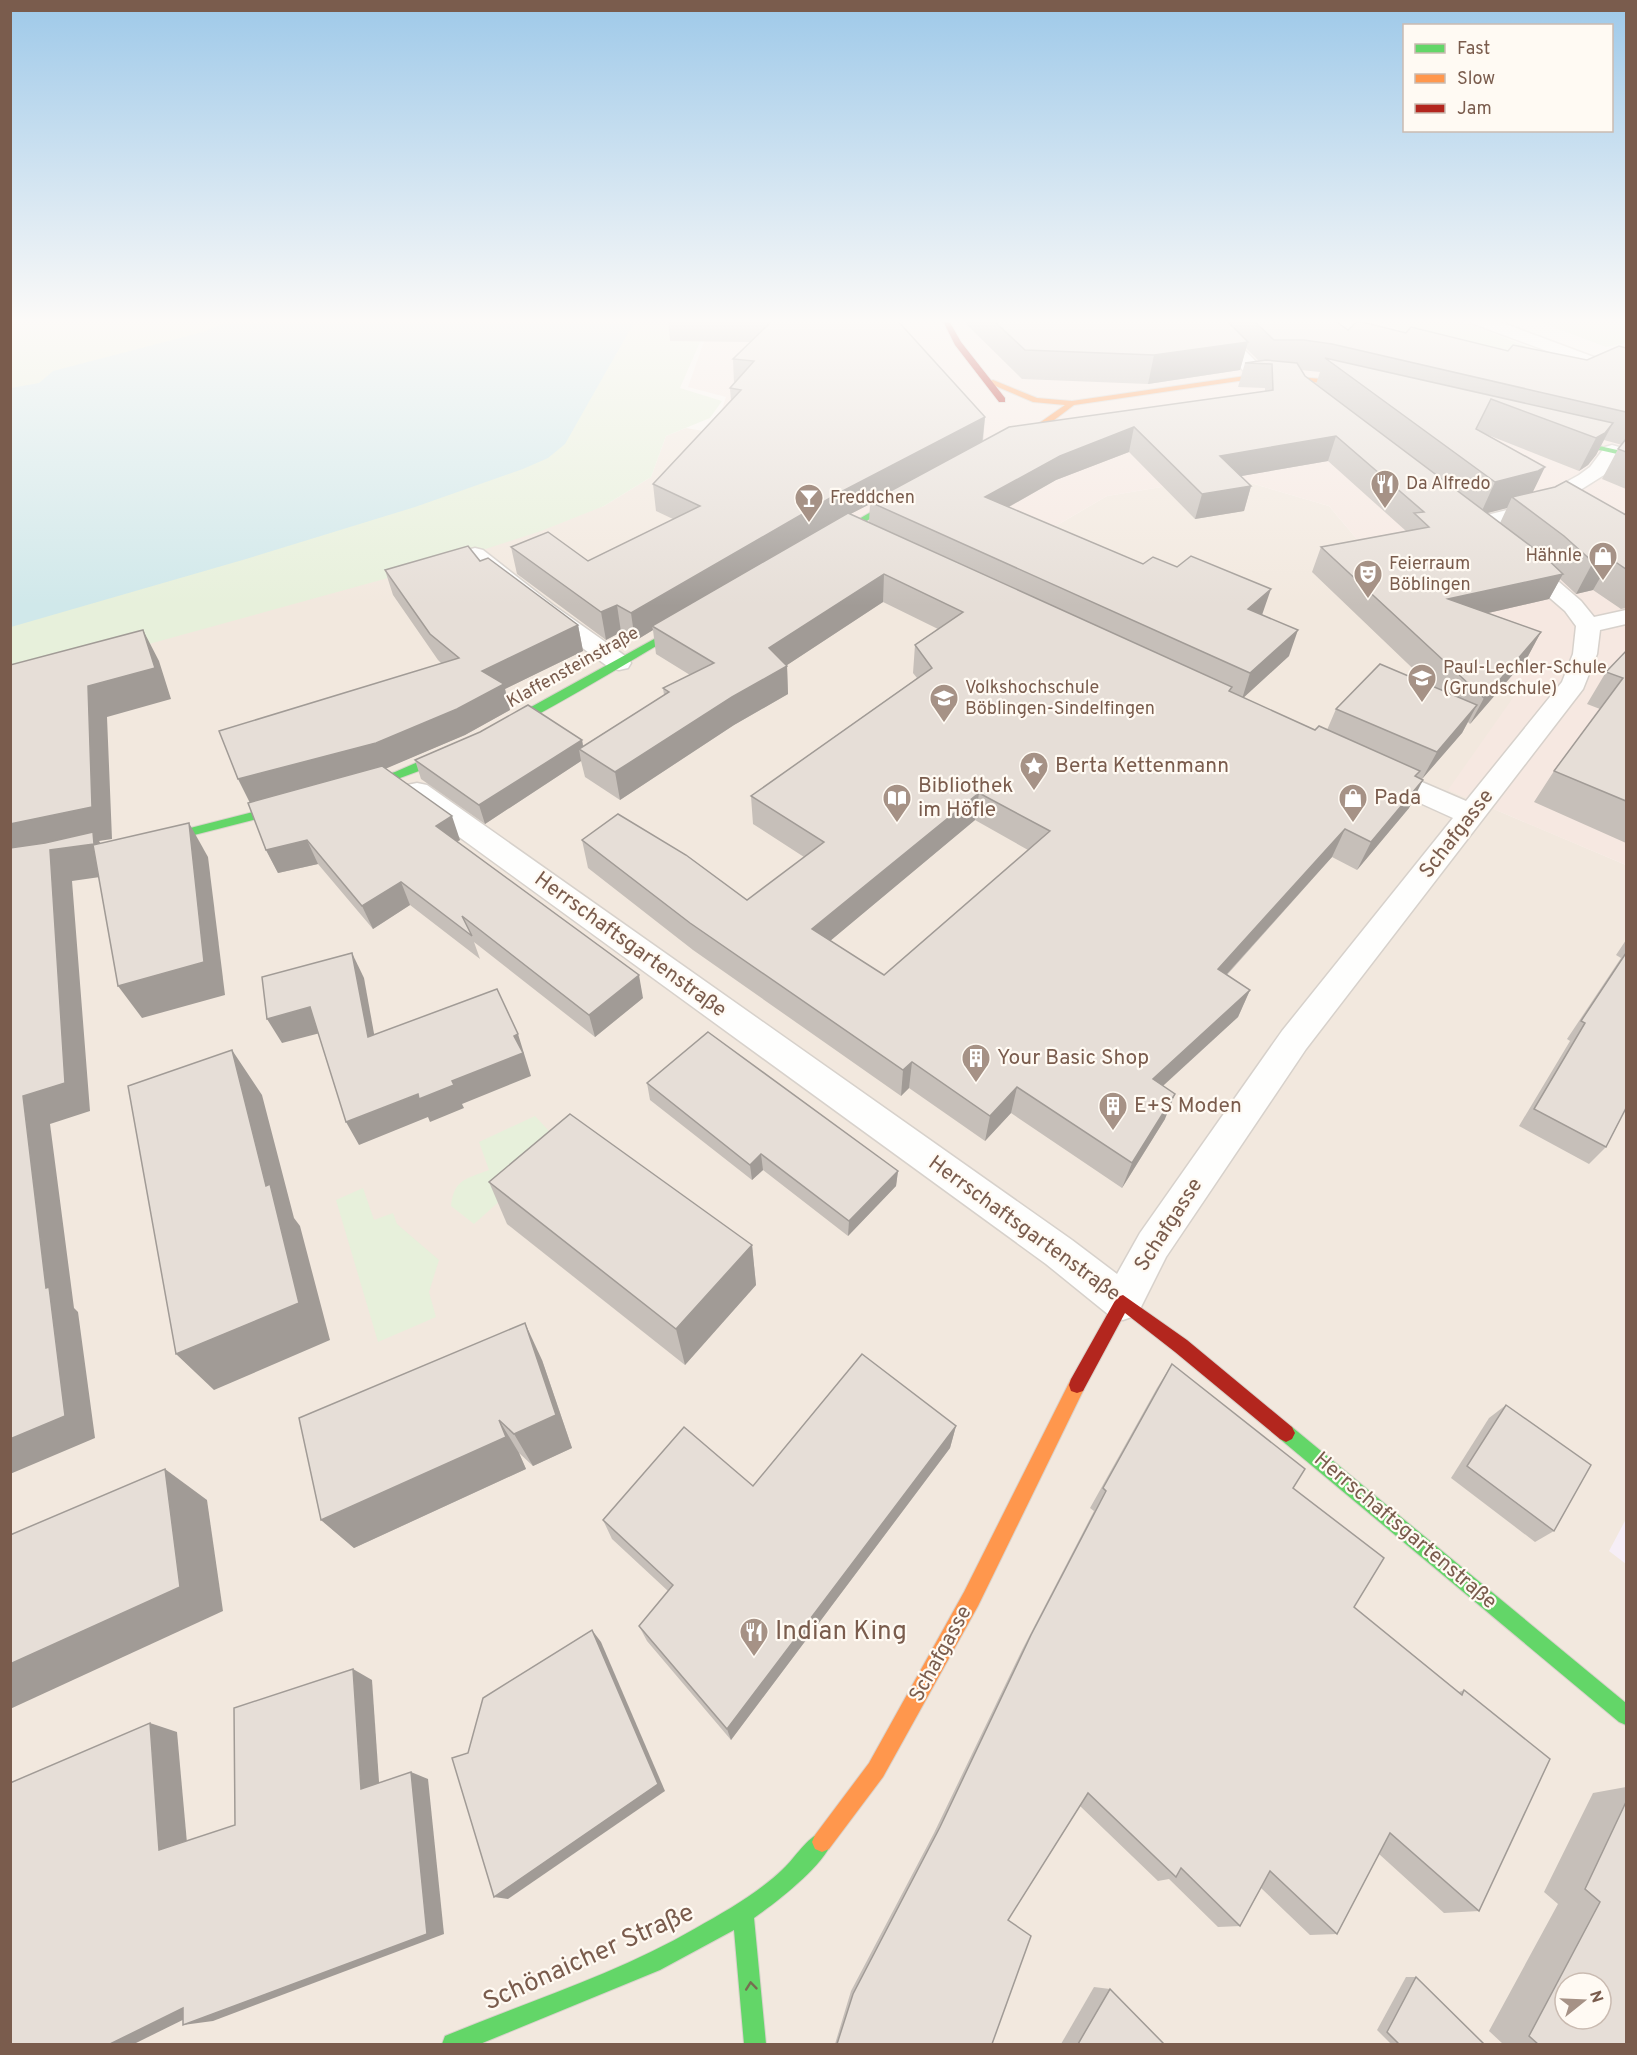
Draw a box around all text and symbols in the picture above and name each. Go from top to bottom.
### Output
legend [1403,24,1613,132]
text: Fast [1457,38,1490,61]
text: Slow [1457,68,1495,91]
text: Jam [1457,98,1492,121]
restaurant icon: Da Alfredo [1369,468,1401,510]
place label: Da Alfredo [1406,473,1491,496]
bar icon: Freddchen [793,482,825,524]
place label: Freddchen [830,487,915,510]
shop icon: Hähnle [1587,540,1619,582]
place label: Hähnle [1526,545,1582,568]
place label: Feierraum Böblingen [1389,553,1471,597]
theatre icon: Feierraum Böblingen [1352,558,1384,600]
street label: Klaffensteinstraße [503,622,643,714]
place label: Paul-Lechler-Schule (Grundschule) [1443,657,1607,701]
school or university icon: Paul-Lechler-Schule (Grundschule) [1406,662,1438,704]
place label: Volkshochschule Böblingen-Sindelfingen [965,677,1155,721]
school or university icon: Volkshochschule Böblingen-Sindelfingen [928,682,960,724]
place icon: Berta Kettenmann [1018,750,1050,792]
place label: Berta Kettenmann [1055,753,1229,780]
place label: Bibliothek im Höfle [918,773,1013,824]
library icon: Bibliothek im Höfle [881,782,913,824]
shop icon: Pada [1337,782,1369,824]
street label: Schafgasse [1414,784,1500,884]
place label: Pada [1374,785,1421,812]
street label: Herrschaftsgartenstraße [529,866,731,1024]
building icon: Your Basic Shop [960,1042,992,1084]
place label: Your Basic Shop [997,1045,1149,1072]
building icon: E+S Moden [1097,1090,1129,1132]
place label: E+S Moden [1134,1093,1242,1120]
street label: Herrschaftsgartenstraße [923,1150,1125,1308]
street label: Schafgasse [1129,1173,1209,1277]
street label: Herrschaftsgartenstraße [1308,1446,1502,1616]
street label: Schafgasse [904,1601,978,1707]
restaurant icon: Indian King [738,1616,770,1658]
place label: Indian King [775,1616,907,1649]
street label: Schönaicher Straße [478,1897,700,2019]
north arrow [1553,1971,1613,2031]
one-way arrow [745,1982,758,1991]
text: N [1584,1988,1607,2006]

